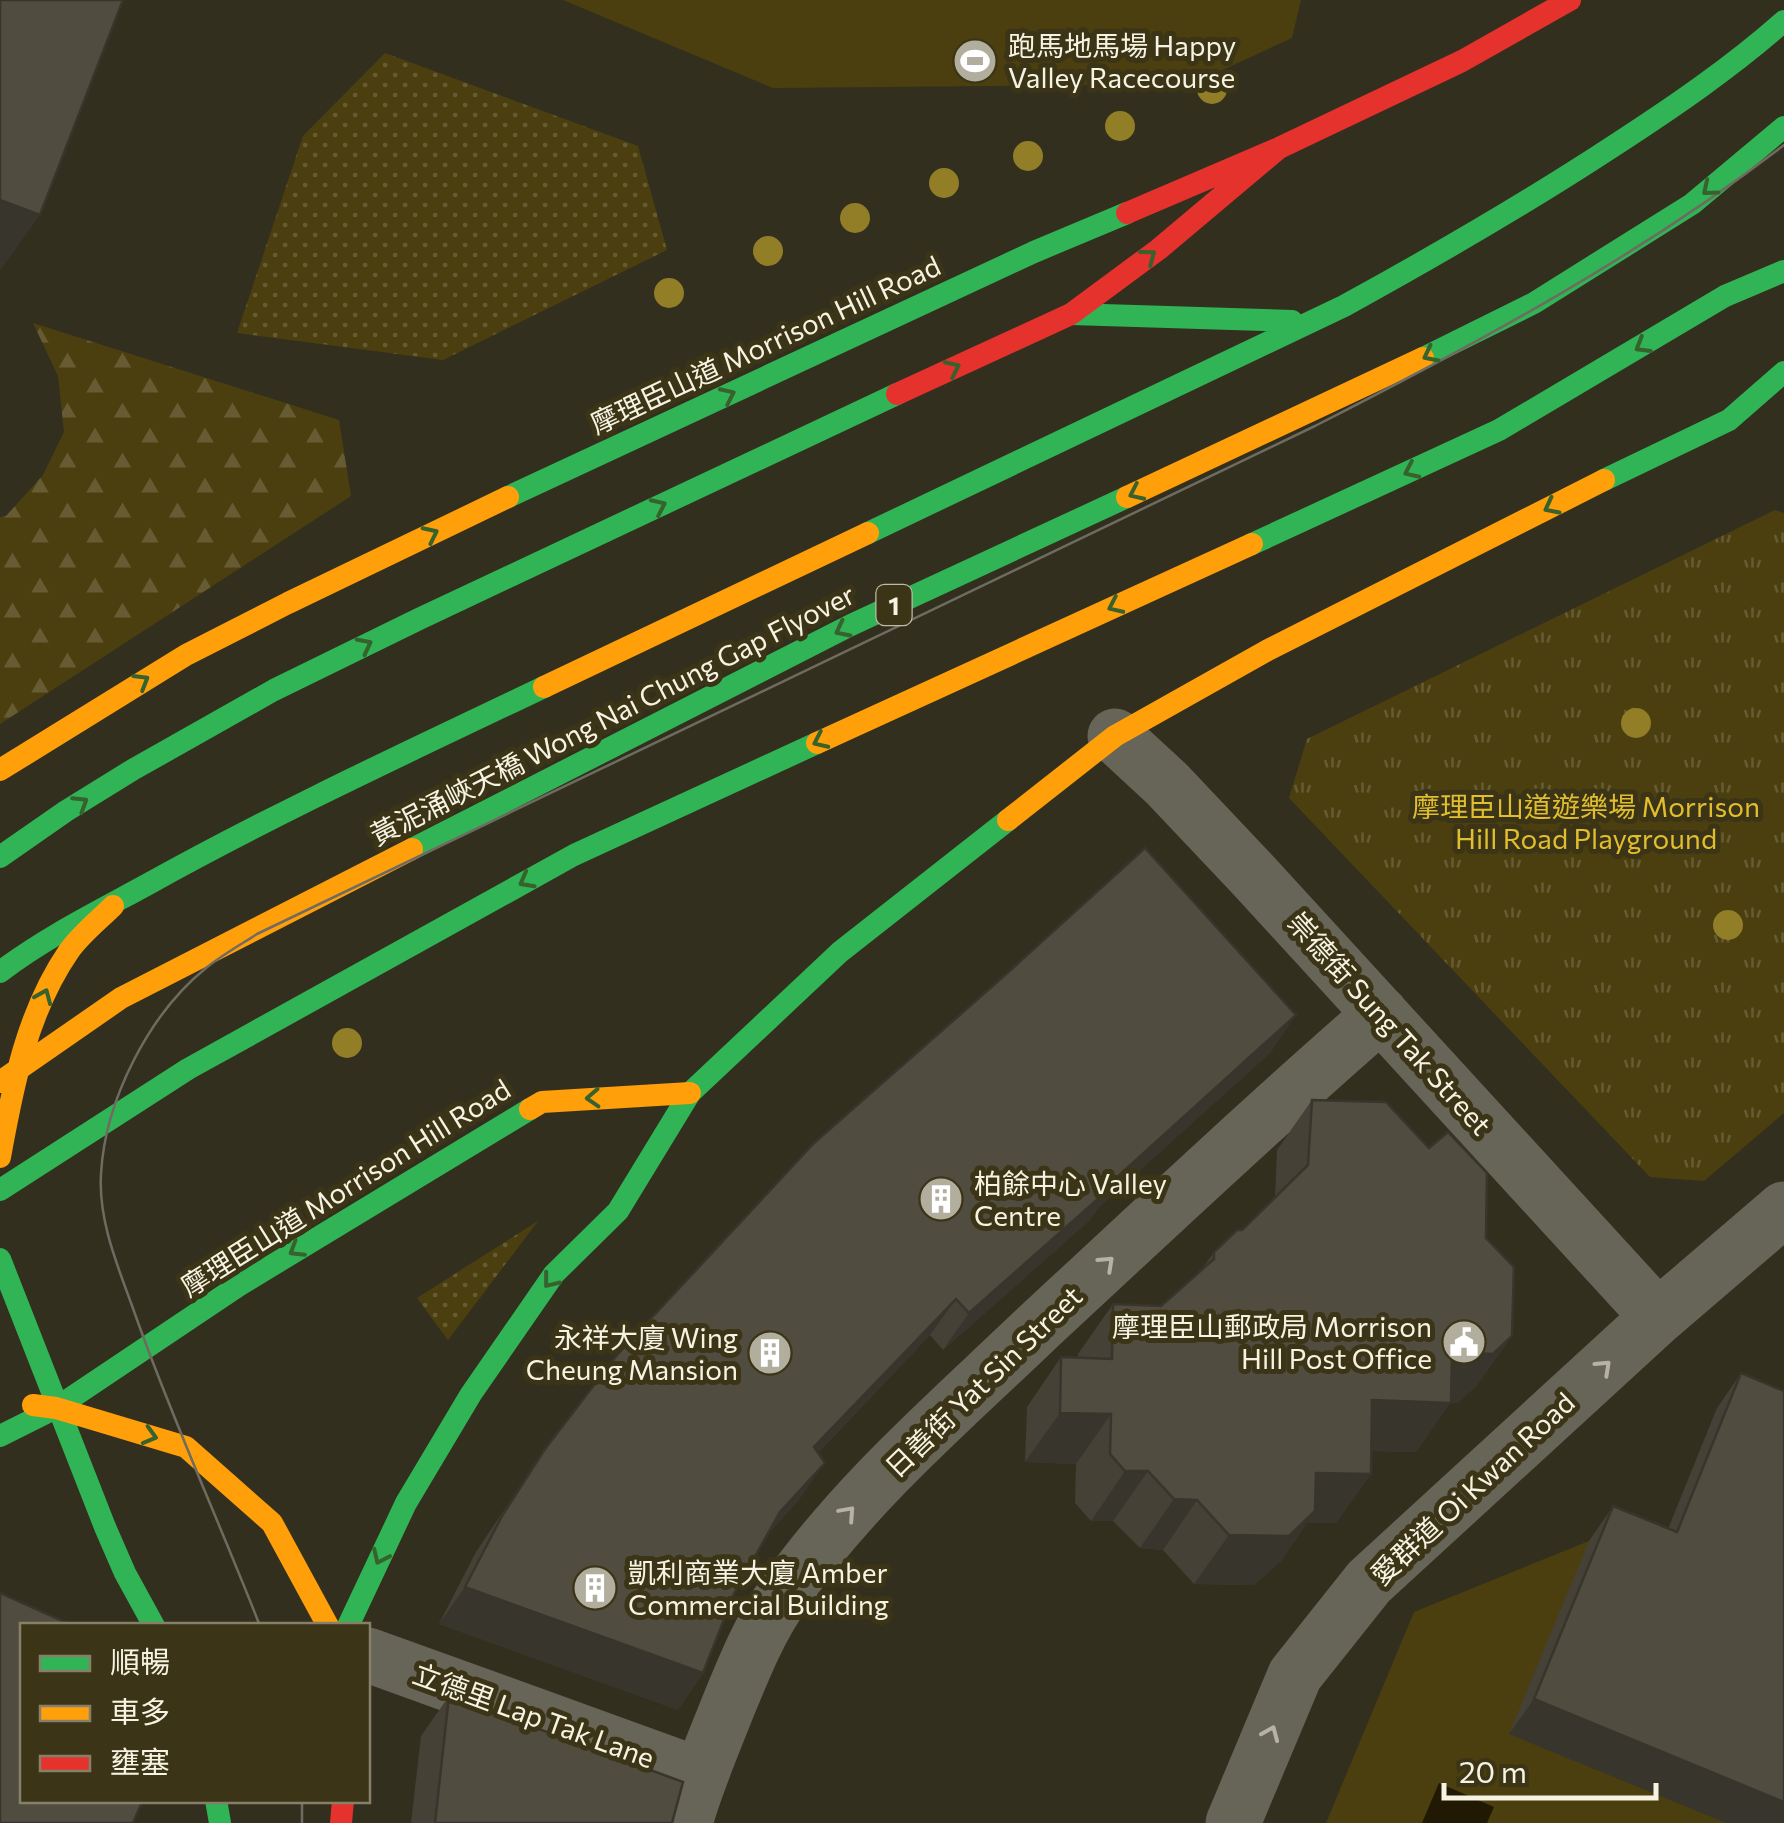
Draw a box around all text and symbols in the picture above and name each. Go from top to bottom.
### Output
place label: 跑馬地馬場 Happy Valley Racecourse [1008,28,1236,94]
sports icon: 跑馬地馬場 Happy Valley Racecourse [952,38,998,84]
one-way arrow [1703,177,1721,195]
street label: 摩理臣山道 Morrison Hill Road [585,248,945,440]
one-way arrow [1138,251,1156,268]
one-way arrow [1635,334,1653,353]
one-way arrow [1423,343,1441,362]
one-way arrow [943,360,961,380]
one-way arrow [718,387,736,407]
one-way arrow [1403,458,1421,478]
one-way arrow [1128,481,1146,501]
one-way arrow [1543,495,1561,514]
one-way arrow [648,498,666,518]
one-way arrow [421,527,439,546]
street label: 黃泥涌峽天橋 Wong Nai Chung Gap Flyover [364,576,860,852]
road number: 1 [876,585,912,625]
one-way arrow [1107,594,1125,614]
one-way arrow [834,618,852,637]
one-way arrow [355,637,373,657]
one-way arrow [131,674,149,693]
one-way arrow [812,729,830,749]
park label: 摩理臣山道遊樂場 Morrison Hill Road Playground [1412,789,1760,855]
one-way arrow [70,796,88,815]
one-way arrow [519,869,537,889]
street label: 崇德街 Sung Tak Street [1281,905,1499,1141]
one-way arrow [32,988,52,1006]
street label: 摩理臣山道 Morrison Hill Road [174,1071,516,1303]
one-way arrow [584,1087,600,1109]
place label: 柏餘中心 Valley Centre [974,1166,1167,1232]
building icon: 柏餘中心 Valley Centre [918,1176,964,1222]
one-way arrow [288,1238,306,1257]
one-way arrow [1095,1257,1113,1275]
one-way arrow [545,1270,562,1288]
street label: 日善街 Yat Sin Street [878,1278,1088,1484]
place label: 摩理臣山郵政局 Morrison Hill Post Office [1112,1309,1432,1375]
public building icon: 摩理臣山郵政局 Morrison Hill Post Office [1441,1319,1487,1365]
place label: 永祥大廈 Wing Cheung Mansion [526,1320,738,1386]
building icon: 永祥大廈 Wing Cheung Mansion [747,1330,793,1376]
one-way arrow [1592,1361,1610,1379]
street label: 愛群道 Oi Kwan Road [1363,1385,1581,1591]
one-way arrow [141,1424,158,1445]
one-way arrow [836,1506,854,1525]
one-way arrow [373,1547,393,1565]
place label: 凱利商業大廈 Amber Commercial Building [628,1555,889,1621]
building icon: 凱利商業大廈 Amber Commercial Building [572,1565,618,1611]
legend [20,1623,370,1803]
text: 順暢 [110,1642,170,1679]
street label: 立德里 Lap Tak Lane [409,1656,659,1774]
text: 車多 [110,1692,170,1729]
one-way arrow [1259,1725,1279,1743]
scale bar [1444,1738,1656,1800]
text: 壅塞 [110,1742,170,1779]
text: 20 m [1459,1752,1527,1789]

